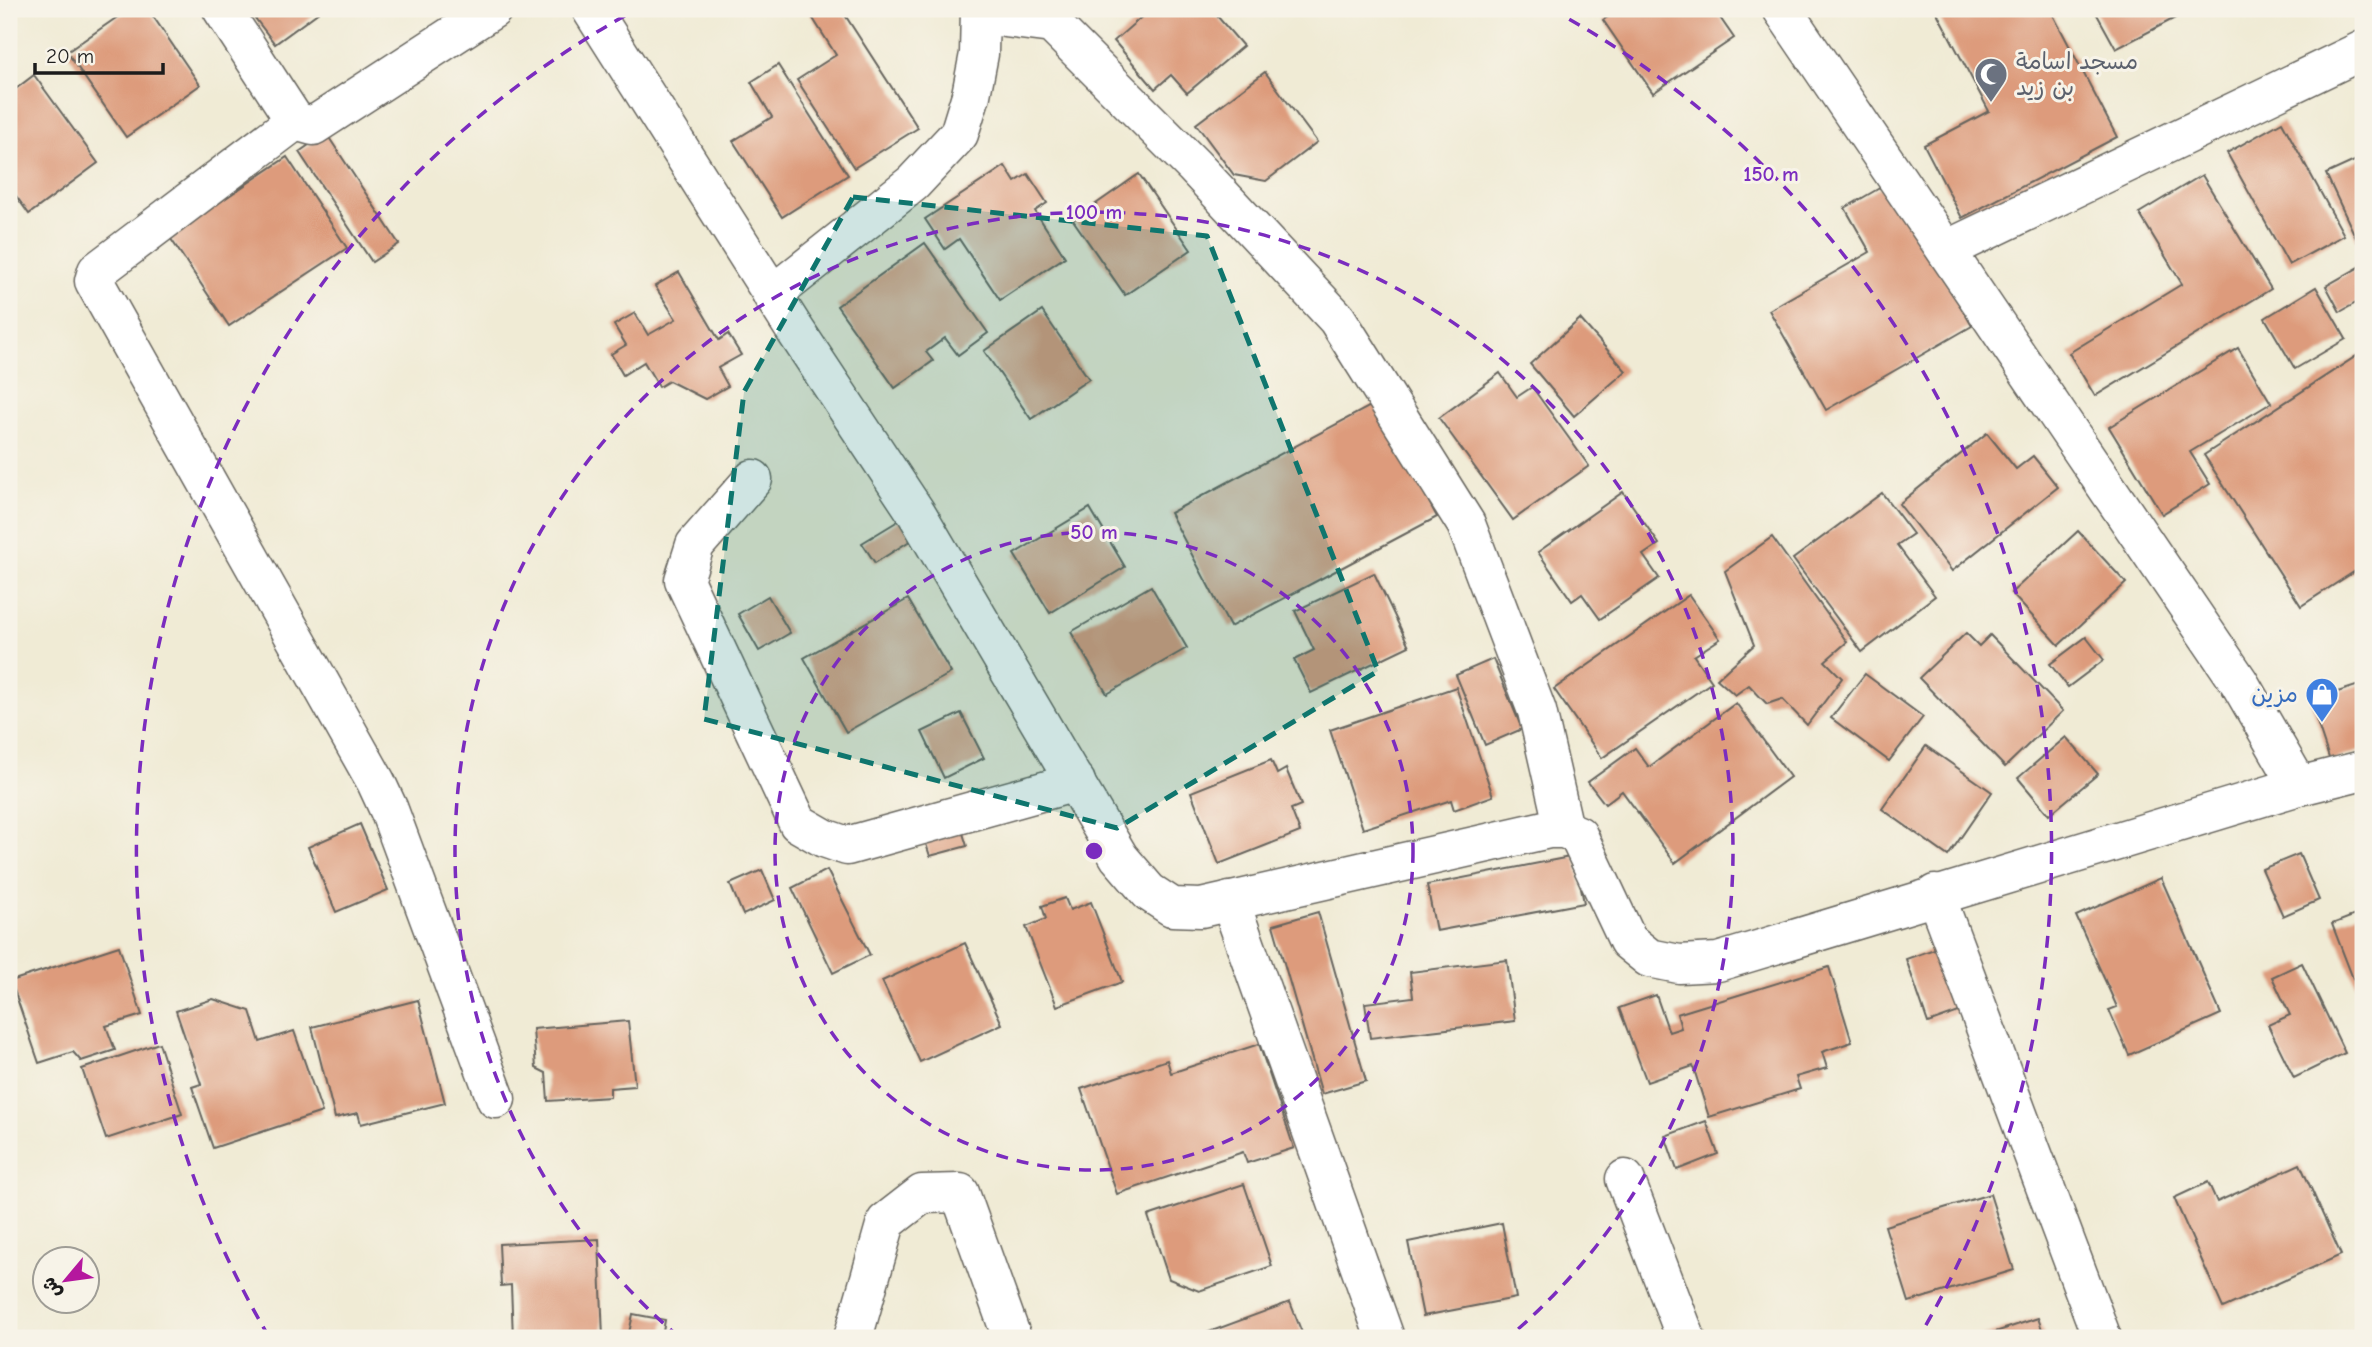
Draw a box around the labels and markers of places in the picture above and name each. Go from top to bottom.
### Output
place label: مسجد اسامة بن زيد [2016,48,2138,101]
mosque icon: مسجد اسامة بن زيد [1972,55,2010,104]
shop icon: مزين [2303,675,2341,724]
place label: مزين [2251,681,2298,708]
centre of rings [1082,839,1106,863]

